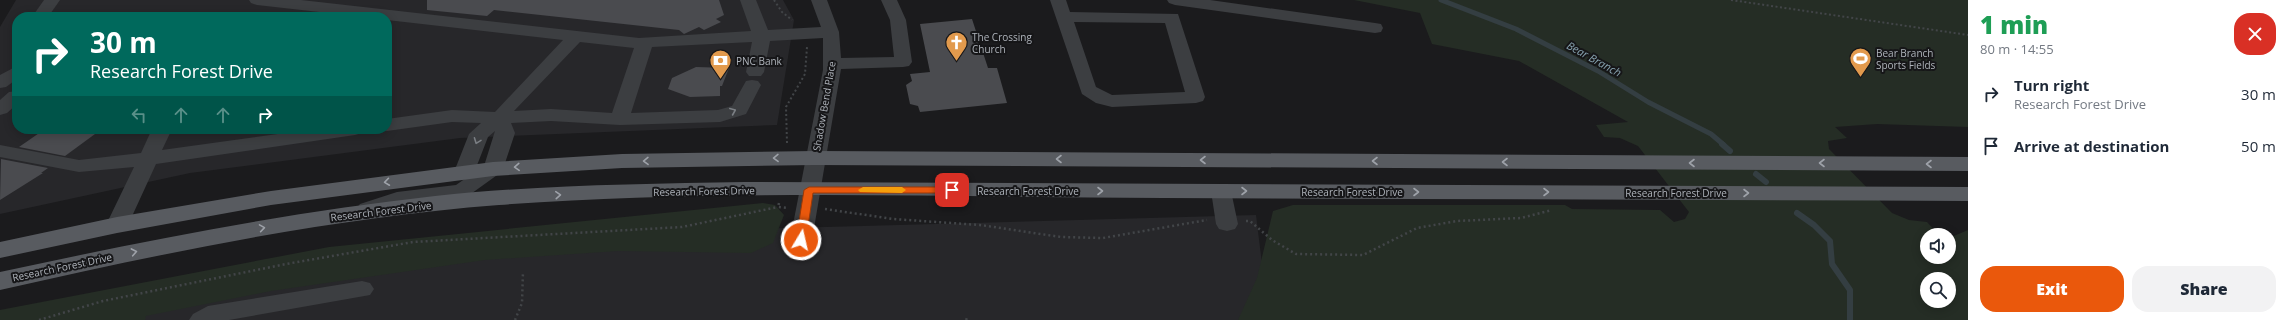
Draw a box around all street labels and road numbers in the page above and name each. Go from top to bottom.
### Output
street label: Shadow Bend Place [809,60,839,152]
street label: Research Forest Drive [653,183,755,199]
street label: Research Forest Drive [977,184,1079,198]
street label: Research Forest Drive [1301,185,1403,199]
street label: Research Forest Drive [1625,186,1727,200]
street label: Research Forest Drive [330,198,433,224]
street label: Research Forest Drive [11,250,114,284]

